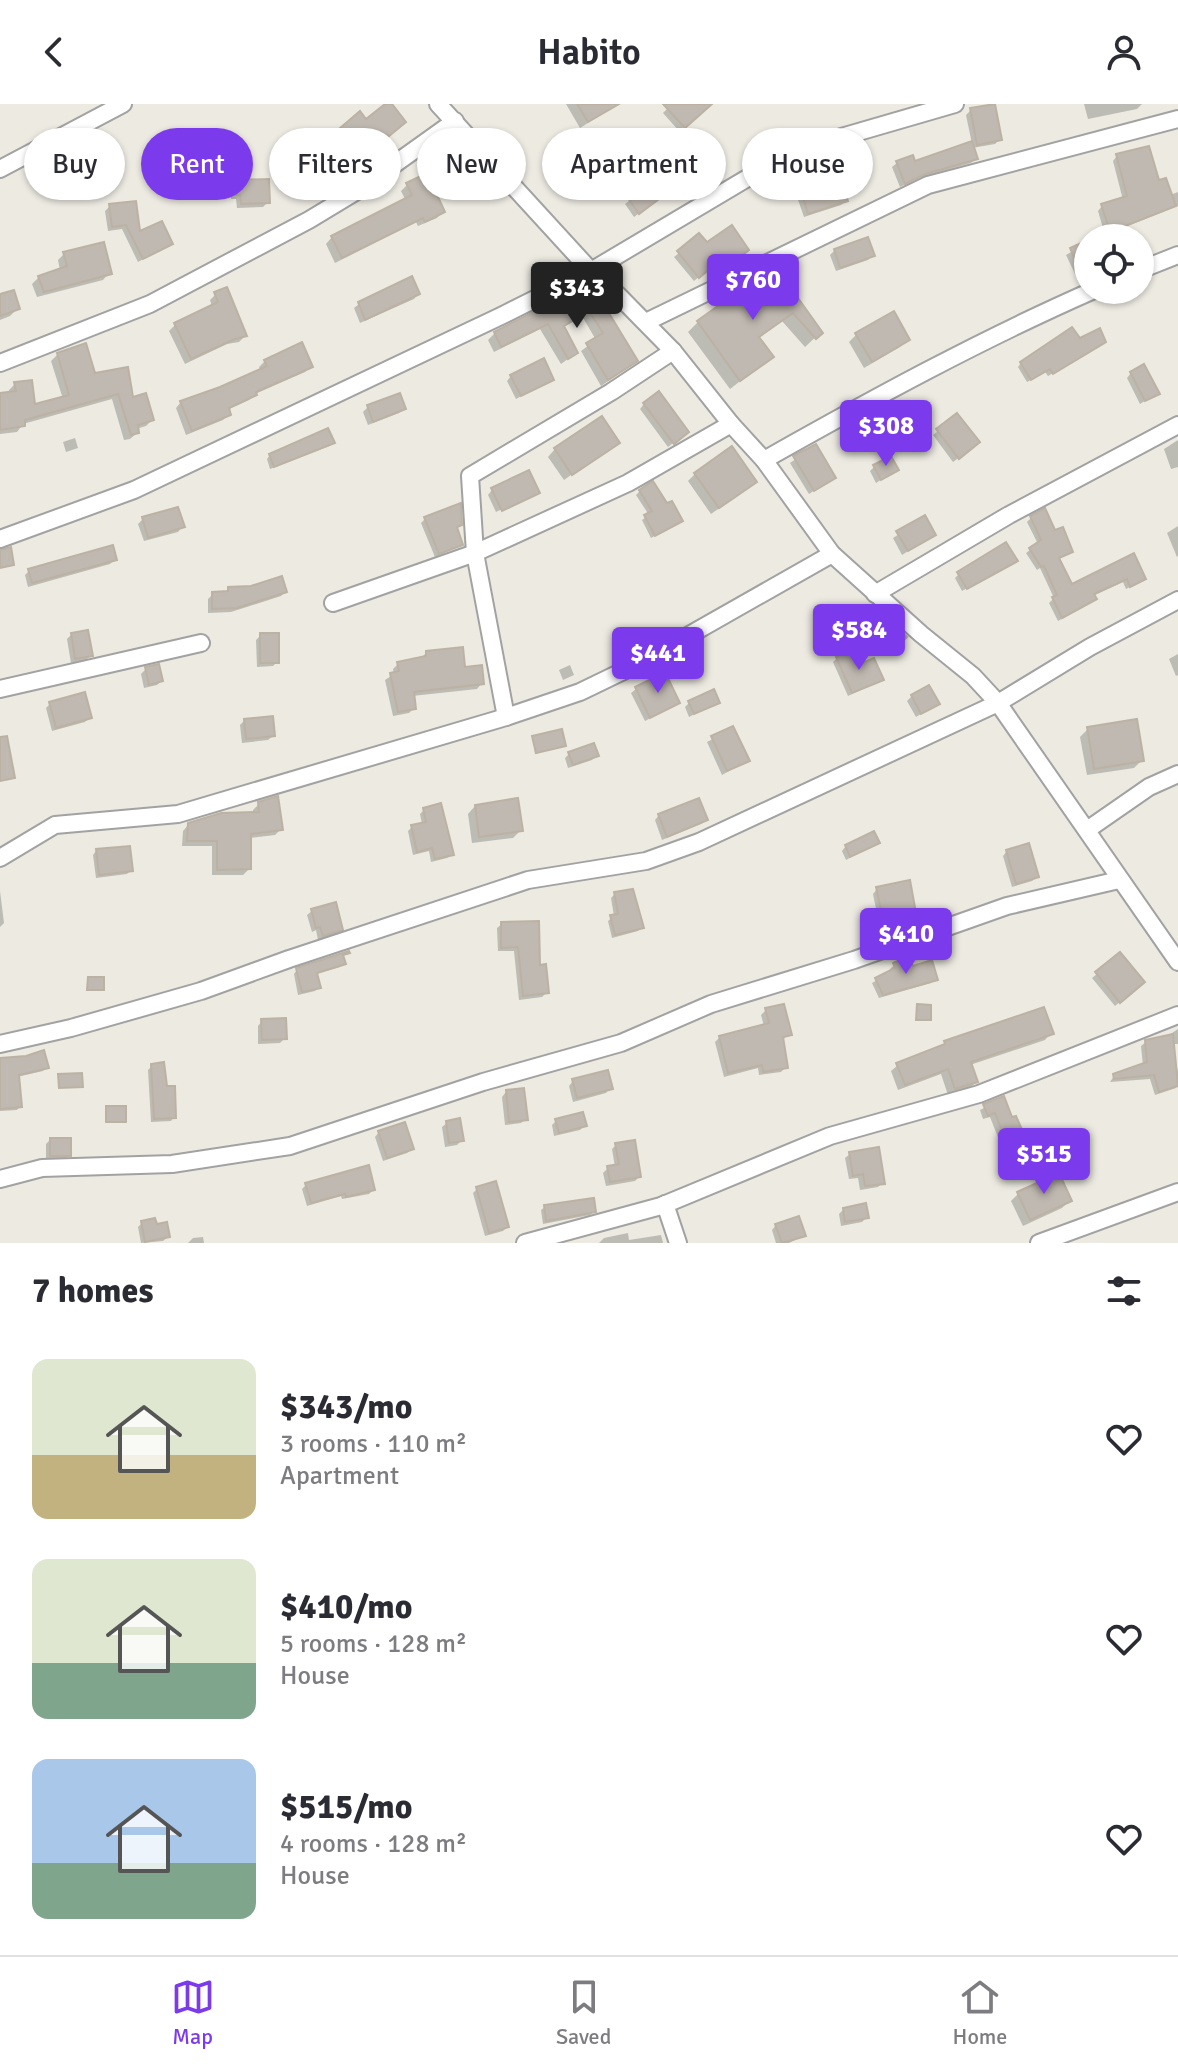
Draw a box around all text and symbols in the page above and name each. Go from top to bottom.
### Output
icon: back [32,30,76,74]
text: Habito [537,30,641,75]
icon: person [1102,30,1146,74]
chip: Buy [24,128,125,200]
chip: Rent [141,128,253,200]
chip: Filters [269,128,401,200]
chip: New [417,128,526,200]
chip: Apartment [542,128,726,200]
chip: House [742,128,873,200]
map controls [1074,224,1154,304]
button: locate [1074,224,1154,304]
pin: $760 [706,254,800,322]
pin: $343 [530,262,624,330]
text: $760 [725,264,781,296]
text: $343 [549,272,605,304]
pin: $308 [839,400,933,468]
text: $308 [858,410,914,442]
pin: $584 [812,604,906,672]
text: $584 [831,614,887,646]
pin: $441 [611,627,705,695]
text: $441 [630,637,686,669]
pin: $410 [859,908,953,976]
text: $410 [878,918,934,950]
pin: $515 [997,1128,1091,1196]
text: $515 [1016,1138,1072,1170]
icon: filters [1102,1269,1146,1313]
text: 7 homes [32,1270,153,1312]
text: $343/mo [280,1386,413,1428]
icon: home [96,1391,192,1487]
icon: heart [1102,1417,1146,1461]
text: 3 rooms · 110 m² [280,1428,467,1460]
text: Apartment [280,1460,399,1492]
text: $410/mo [280,1586,413,1628]
icon: home [96,1591,192,1687]
icon: heart [1102,1617,1146,1661]
text: 5 rooms · 128 m² [280,1628,467,1660]
text: House [280,1660,350,1692]
text: $515/mo [280,1786,413,1828]
icon: home [96,1791,192,1887]
icon: heart [1102,1817,1146,1861]
text: 4 rooms · 128 m² [280,1828,467,1860]
text: House [280,1860,350,1892]
tab: Map [171,1975,215,2050]
tab: Saved [556,1975,611,2050]
tab: Home [953,1975,1007,2050]

